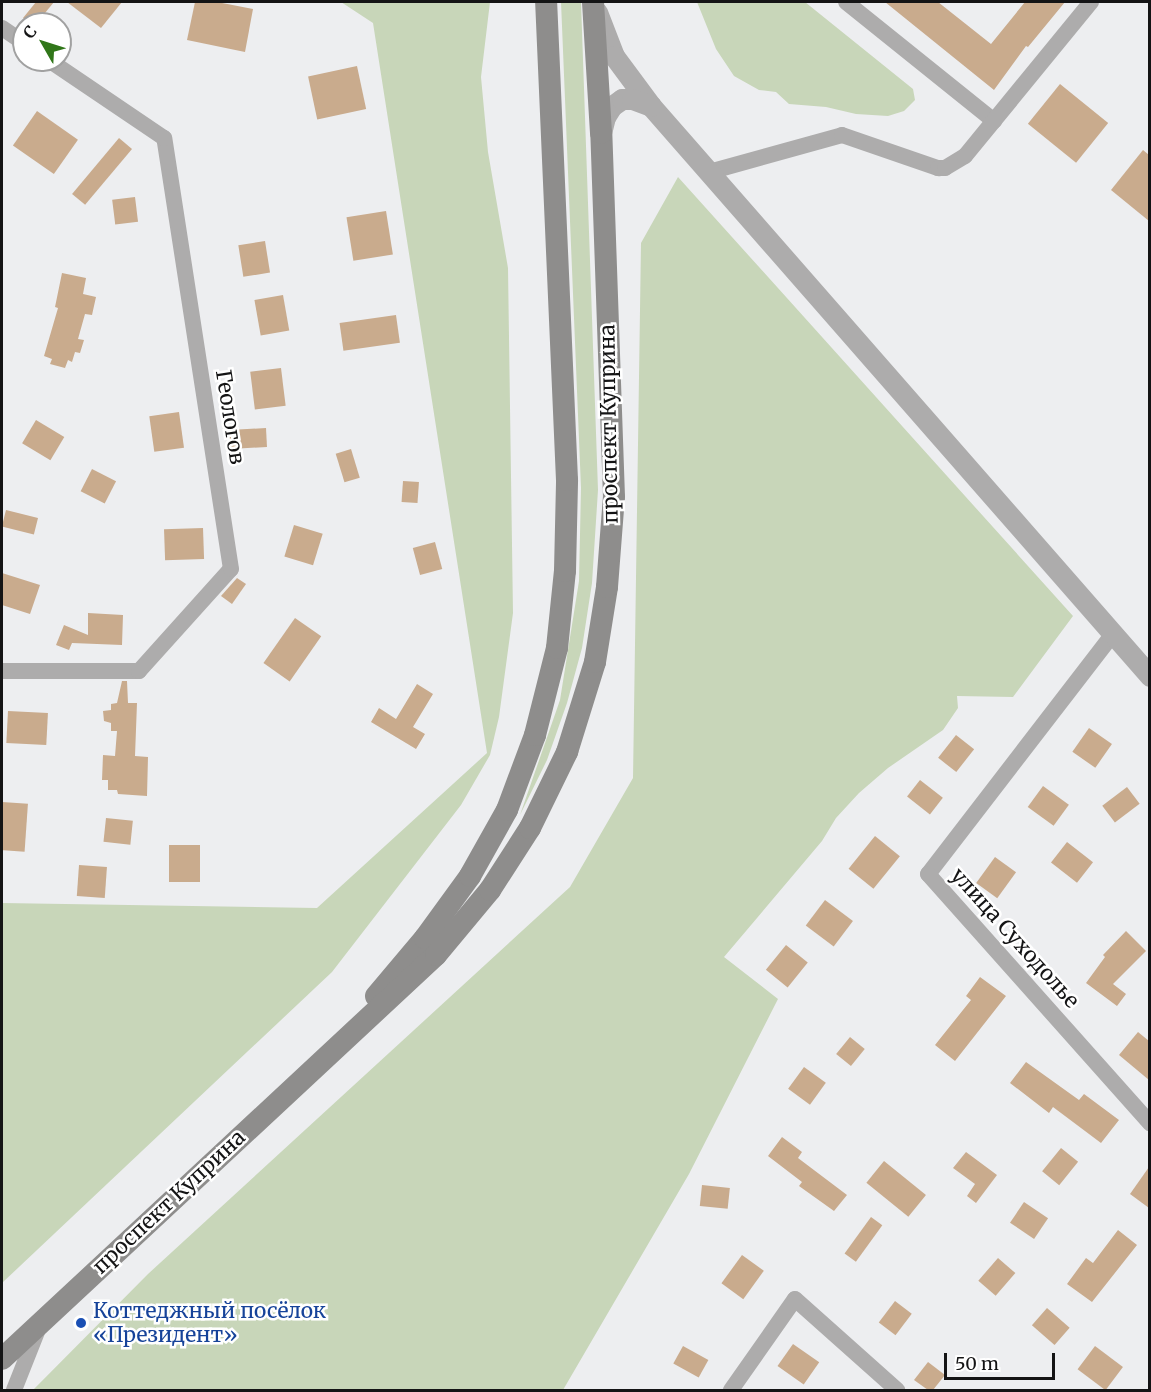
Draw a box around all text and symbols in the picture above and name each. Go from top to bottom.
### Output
north arrow [12,12,72,72]
text: С [18,22,41,42]
street label: проспект Куприна [595,324,623,524]
street label: Геологов [210,368,250,466]
street label: улица Суходолье [946,863,1084,1013]
street label: проспект Куприна [88,1125,250,1279]
place label: Коттеджный посёлок «Президент» [93,1298,326,1348]
marker: Коттеджный посёлок «Президент» [74,1316,88,1330]
scale bar [947,1341,1058,1379]
text: 50 m [955,1352,999,1375]

